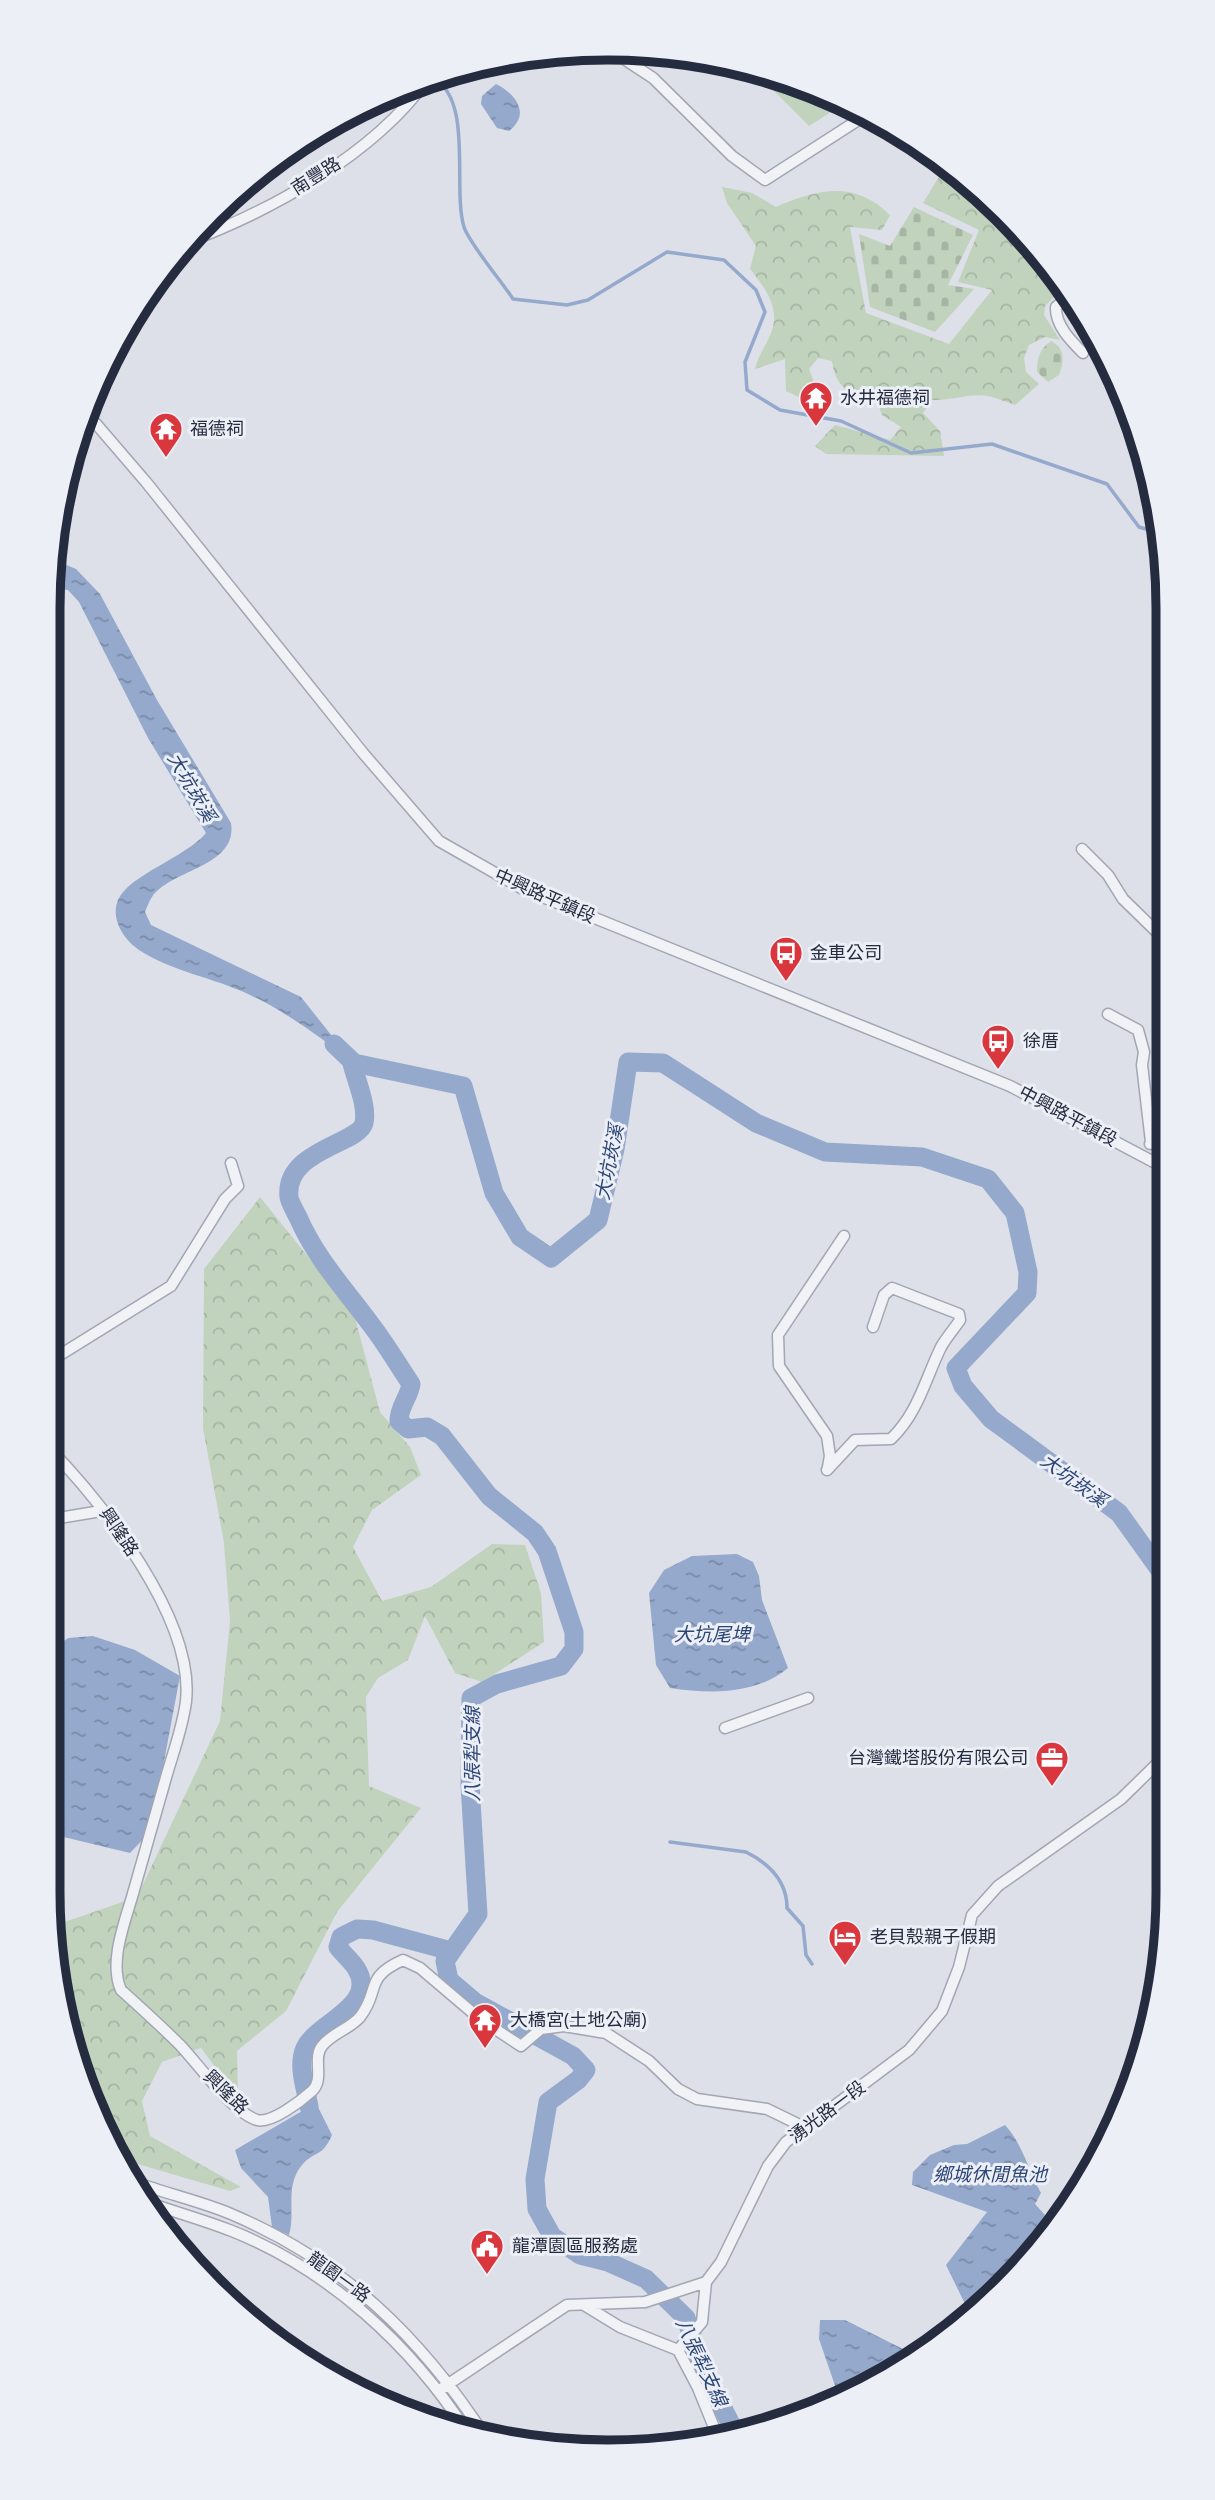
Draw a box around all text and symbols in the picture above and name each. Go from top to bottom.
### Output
street label: 南豐路 [286,151,345,200]
temple icon: 水井福德祠 [797,379,835,428]
place label: 水井福德祠 [840,385,930,409]
temple icon: 福德祠 [147,410,185,459]
place label: 福德祠 [190,416,244,440]
water label: 大坑崁溪 [162,748,224,829]
street label: 中興路平鎮段 [491,862,600,928]
bus stop icon: 金車公司 [767,934,805,983]
place label: 金車公司 [810,940,882,964]
bus stop icon: 徐厝 [979,1022,1017,1071]
place label: 徐厝 [1023,1028,1059,1052]
street label: 中興路平鎮段 [1015,1079,1122,1151]
water label: 大坑崁溪 [589,1119,630,1202]
water label: 大坑崁溪 [1036,1447,1115,1515]
street label: 興隆路 [95,1502,145,1561]
water label: 大坑尾埤 [674,1621,752,1647]
water label: 八張犁支線 [459,1705,485,1802]
office icon: 台灣鐵塔股份有限公司 [1033,1739,1071,1788]
place label: 台灣鐵塔股份有限公司 [848,1745,1028,1769]
hotel icon: 老貝殼親子假期 [826,1918,864,1967]
place label: 老貝殼親子假期 [870,1924,996,1948]
temple icon: 大橋宮(土地公廟) [466,2001,504,2050]
place label: 大橋宮(土地公廟) [510,2007,647,2031]
street label: 興隆路 [199,2064,254,2119]
street label: 湧光路一段 [783,2075,870,2148]
water label: 鄉城休閒魚池 [933,2161,1049,2187]
public building icon: 龍潭園區服務處 [468,2227,506,2276]
place label: 龍潭園區服務處 [512,2233,638,2257]
street label: 龍園一路 [303,2245,376,2307]
water label: 八張犁支線 [670,2313,735,2412]

